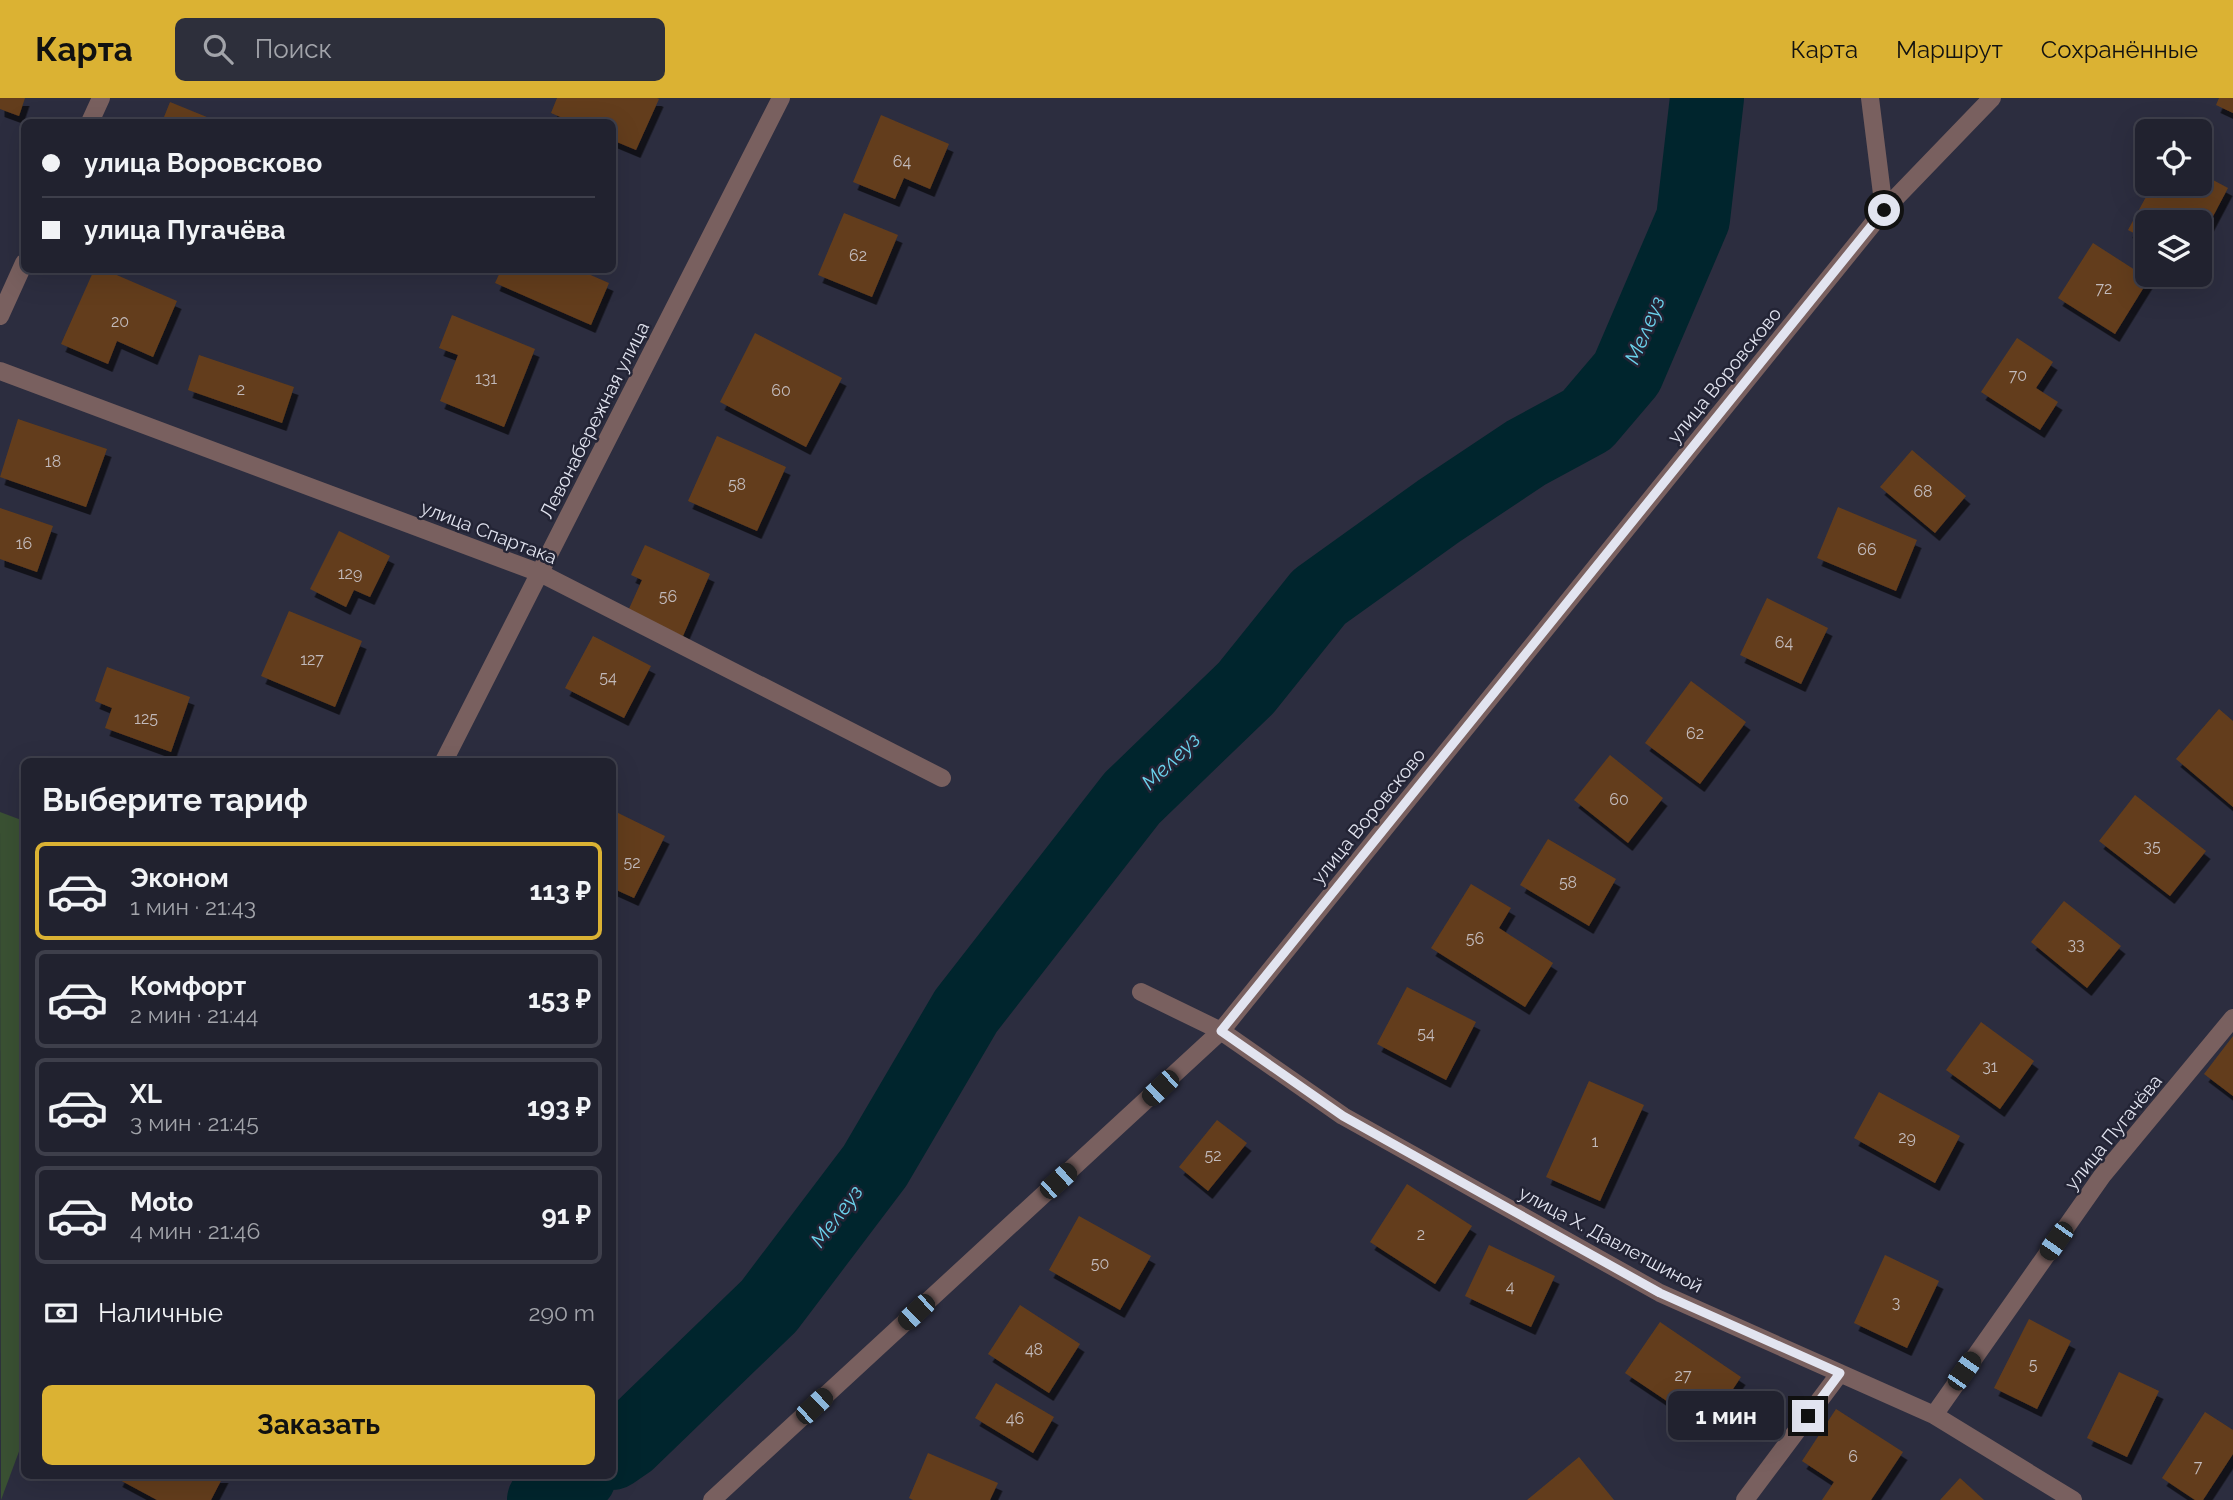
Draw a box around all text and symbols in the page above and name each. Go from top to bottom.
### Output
search box [175,18,665,81]
text: Карта [35,30,133,69]
icon: search [199,30,237,68]
text: Поиск [255,34,332,64]
text: Карта [1790,35,1858,64]
text: Маршрут [1896,35,2003,64]
text: Сохранённые [2041,35,2198,64]
map controls [2135,119,2212,287]
button: locate [2135,119,2212,196]
text: улица Воровсково [84,148,322,178]
house number: 64 [893,152,911,171]
route start [1868,194,1900,226]
button: layers [2135,210,2212,287]
text: улица Пугачёва [84,215,285,245]
house number: 62 [849,246,867,265]
house number: 72 [2096,279,2112,298]
water label: Мелеуз [1619,292,1670,368]
street label: улица Воровсково [1662,303,1786,447]
house number: 20 [111,312,129,331]
street label: Левонабережная улица [535,318,653,522]
house number: 70 [2009,366,2027,385]
house number: 131 [475,369,497,388]
house number: 2 [237,380,245,399]
house number: 60 [771,381,791,400]
house number: 18 [45,452,61,471]
house number: 58 [728,475,746,494]
house number: 68 [1913,482,1933,501]
street label: улица Спартака [418,496,560,568]
house number: 16 [16,534,32,553]
house number: 66 [1857,540,1877,559]
house number: 129 [338,564,362,583]
house number: 56 [659,587,677,606]
house number: 64 [1775,633,1793,652]
house number: 127 [300,650,324,669]
house number: 54 [599,668,617,687]
house number: 125 [134,709,158,728]
house number: 62 [1686,724,1704,743]
water label: Мелеуз [1136,727,1205,795]
street label: улица Воровсково [1306,744,1430,888]
text: Выберите тариф [42,781,308,818]
house number: 60 [1609,790,1629,809]
house number: 35 [2143,837,2161,856]
house number: 52 [623,853,641,872]
icon: car [46,860,109,923]
text: Эконом [130,863,229,893]
house number: 58 [1559,873,1577,892]
text: 113 ₽ [529,876,591,906]
text: 1 мин · 21:43 [130,893,256,920]
house number: 56 [1466,929,1484,948]
house number: 33 [2067,935,2085,954]
icon: car [46,968,109,1031]
text: Комфорт [130,971,246,1001]
text: 153 ₽ [528,984,591,1014]
text: 2 мин · 21:44 [130,1001,258,1028]
house number: 54 [1417,1024,1435,1043]
house number: 31 [1982,1057,1998,1076]
car [1138,1066,1183,1110]
street label: улица Пугачёва [2060,1070,2166,1194]
icon: car [46,1076,109,1139]
text: XL [130,1079,162,1109]
text: 193 ₽ [527,1092,591,1122]
text: 3 мин · 21:45 [130,1109,259,1136]
house number: 29 [1898,1128,1916,1147]
house number: 1 [1592,1132,1599,1151]
house number: 52 [1204,1146,1222,1165]
car [1036,1159,1081,1203]
water label: Мелеуз [805,1179,868,1252]
street label: улица Х. Давлетшиной [1515,1181,1707,1297]
icon: car [46,1184,109,1247]
text: Moto [130,1187,193,1217]
text: 91 ₽ [541,1200,591,1230]
text: 4 мин · 21:46 [130,1217,260,1244]
car [2036,1218,2077,1264]
house number: 2 [1417,1225,1425,1244]
house number: 50 [1091,1254,1109,1273]
house number: 4 [1506,1277,1515,1296]
car [894,1290,939,1334]
house number: 3 [1892,1293,1900,1312]
icon: cash [42,1294,80,1332]
text: Наличные [98,1298,223,1328]
text: 290 m [528,1299,595,1326]
house number: 48 [1025,1340,1043,1359]
car [1944,1348,1985,1394]
house number: 5 [2029,1355,2038,1374]
house number: 27 [1675,1366,1692,1385]
car [792,1384,837,1428]
button: Заказать [42,1385,595,1465]
callout: 1 мин [1668,1392,1784,1440]
route end [1792,1400,1824,1432]
text: 1 мин [1695,1402,1757,1429]
house number: 46 [1006,1409,1024,1428]
house number: 6 [1848,1447,1858,1466]
house number: 7 [2194,1457,2203,1476]

